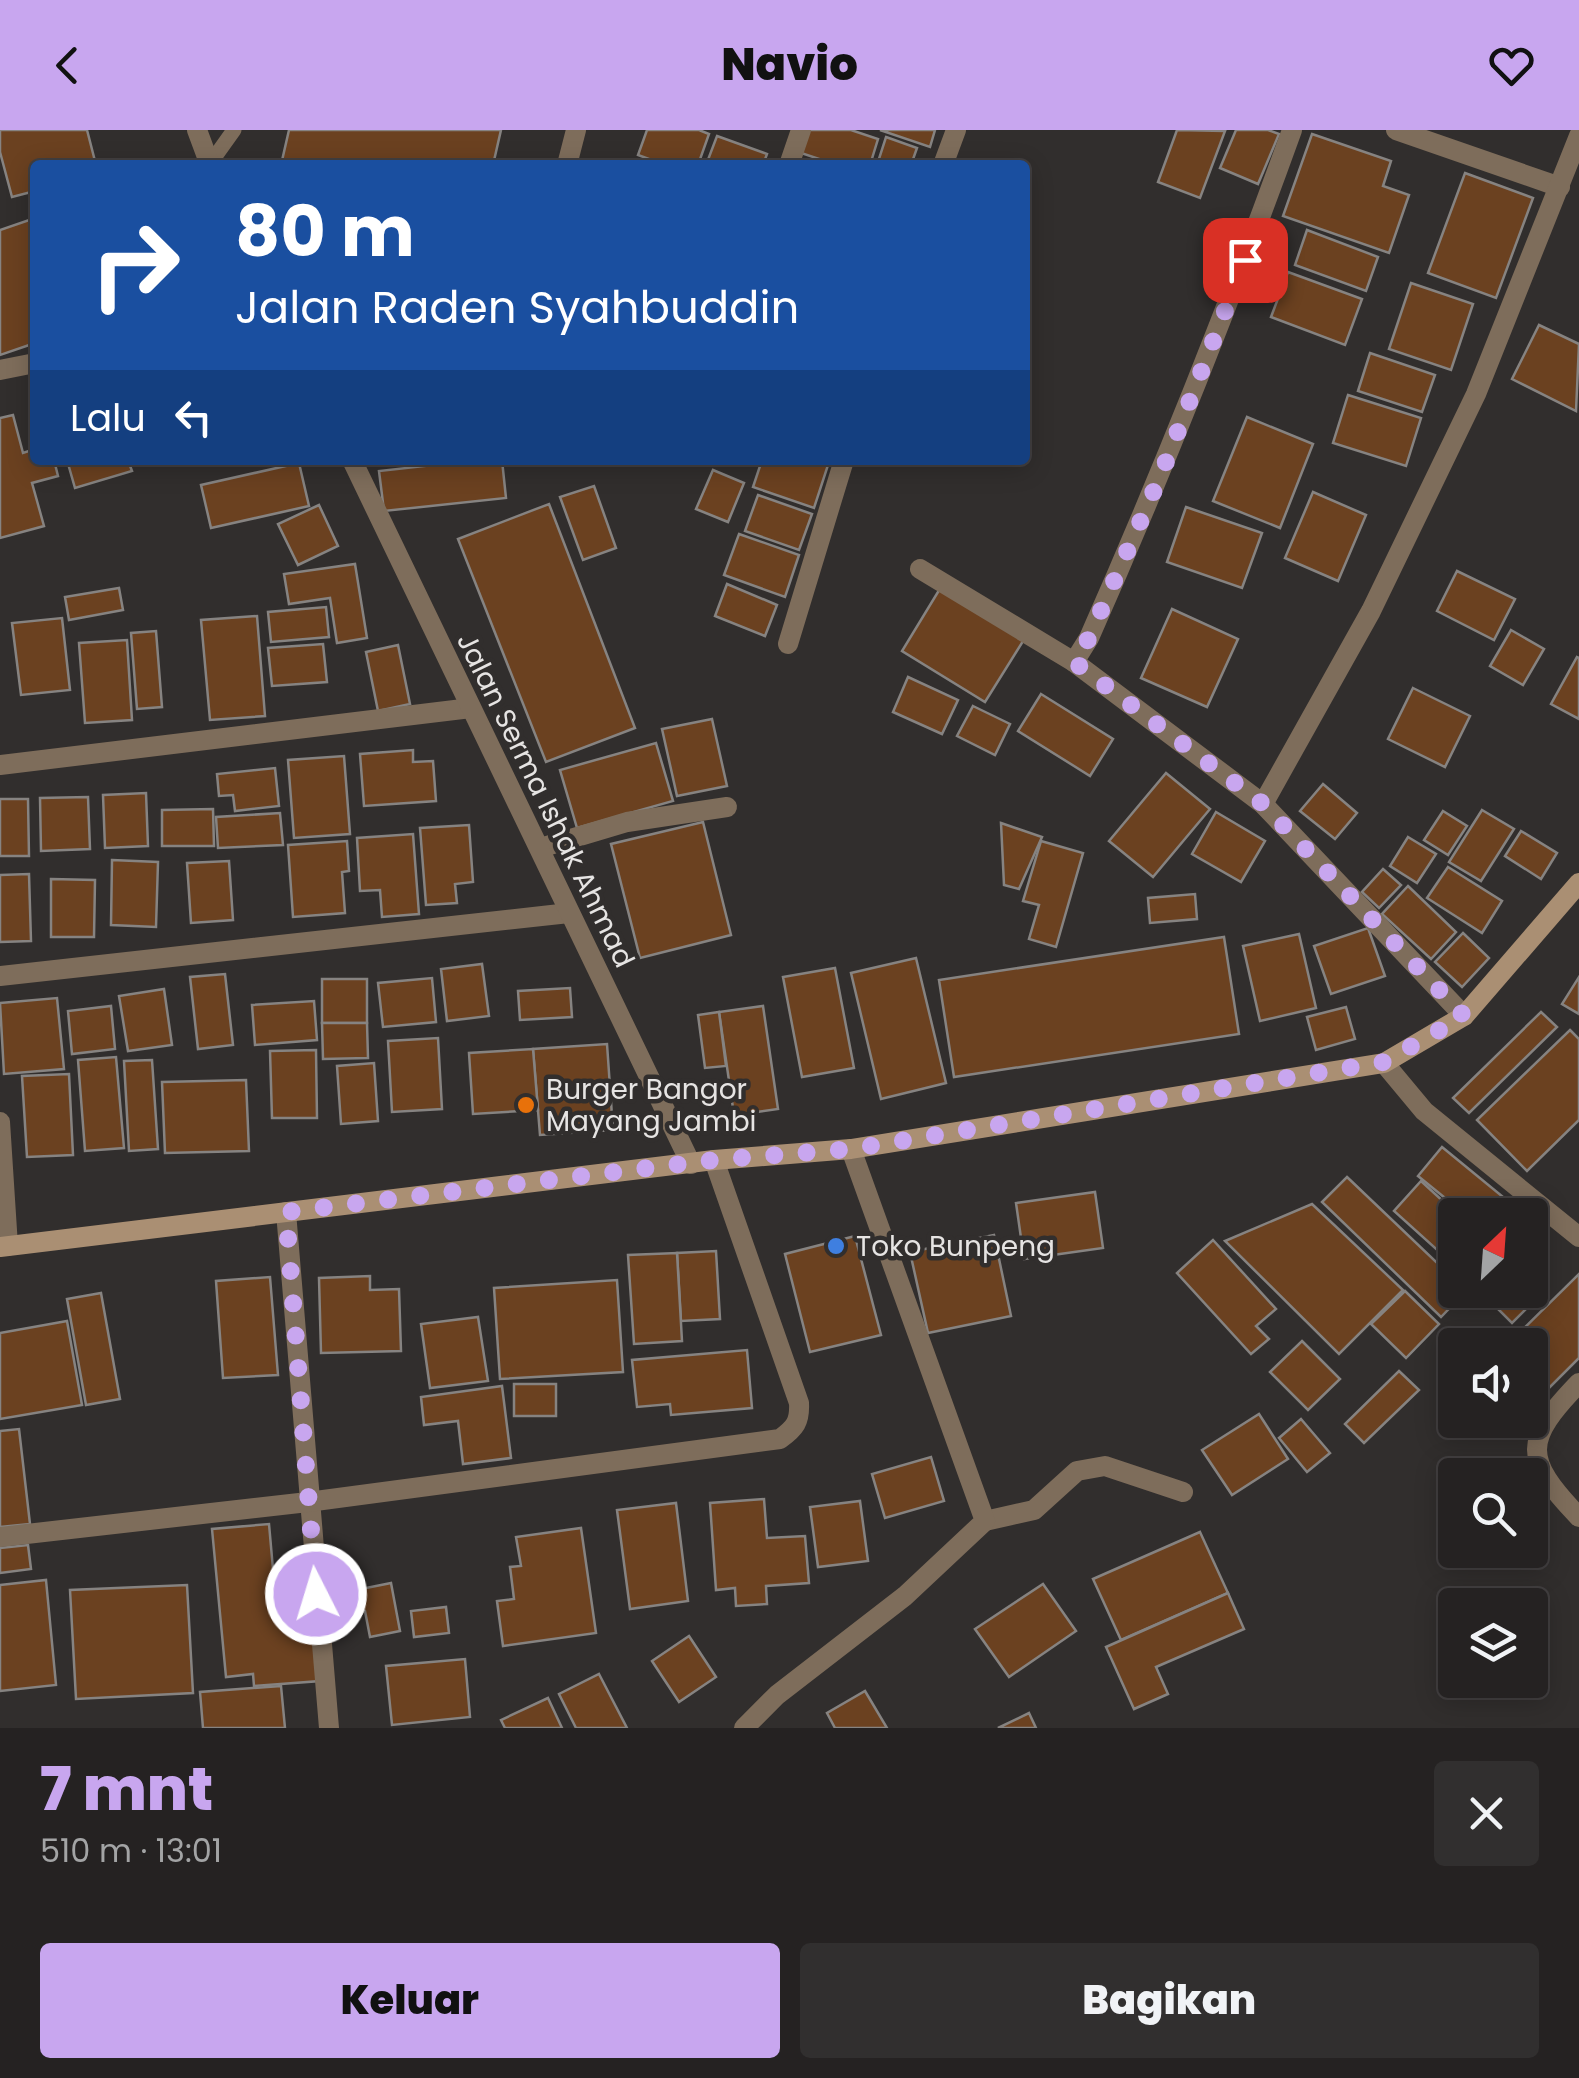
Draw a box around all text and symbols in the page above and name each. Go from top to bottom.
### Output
text: Navio [721,33,858,96]
icon: back [40,38,95,93]
icon: heart [1484,38,1539,93]
text: 80 m [235,182,415,281]
icon: right [70,200,200,330]
pin [1203,218,1288,303]
icon: arrive [1218,233,1273,288]
text: Jalan Raden Syahbuddin [235,276,799,339]
icon: left [166,390,221,445]
text: Lalu [70,391,146,444]
street label: Jalan Serma Ishak Ahmad [447,626,644,974]
place label: Burger Bangor Mayang Jambi [546,1070,756,1141]
marker: Burger Bangor Mayang Jambi [515,1094,537,1116]
north arrow [1438,1198,1548,1308]
map controls [1438,1198,1548,1698]
place label: Toko Bunpeng [856,1227,1055,1266]
marker: Toko Bunpeng [825,1235,847,1257]
button: sound [1438,1328,1548,1438]
button: search [1438,1458,1548,1568]
position arrow [264,1542,368,1646]
button: layers [1438,1588,1548,1698]
text: 7 mnt [40,1747,213,1831]
button: close [1434,1761,1539,1866]
text: 510 m · 13:01 [40,1828,222,1873]
button: Keluar [40,1943,780,2058]
button: Bagikan [800,1943,1539,2058]

